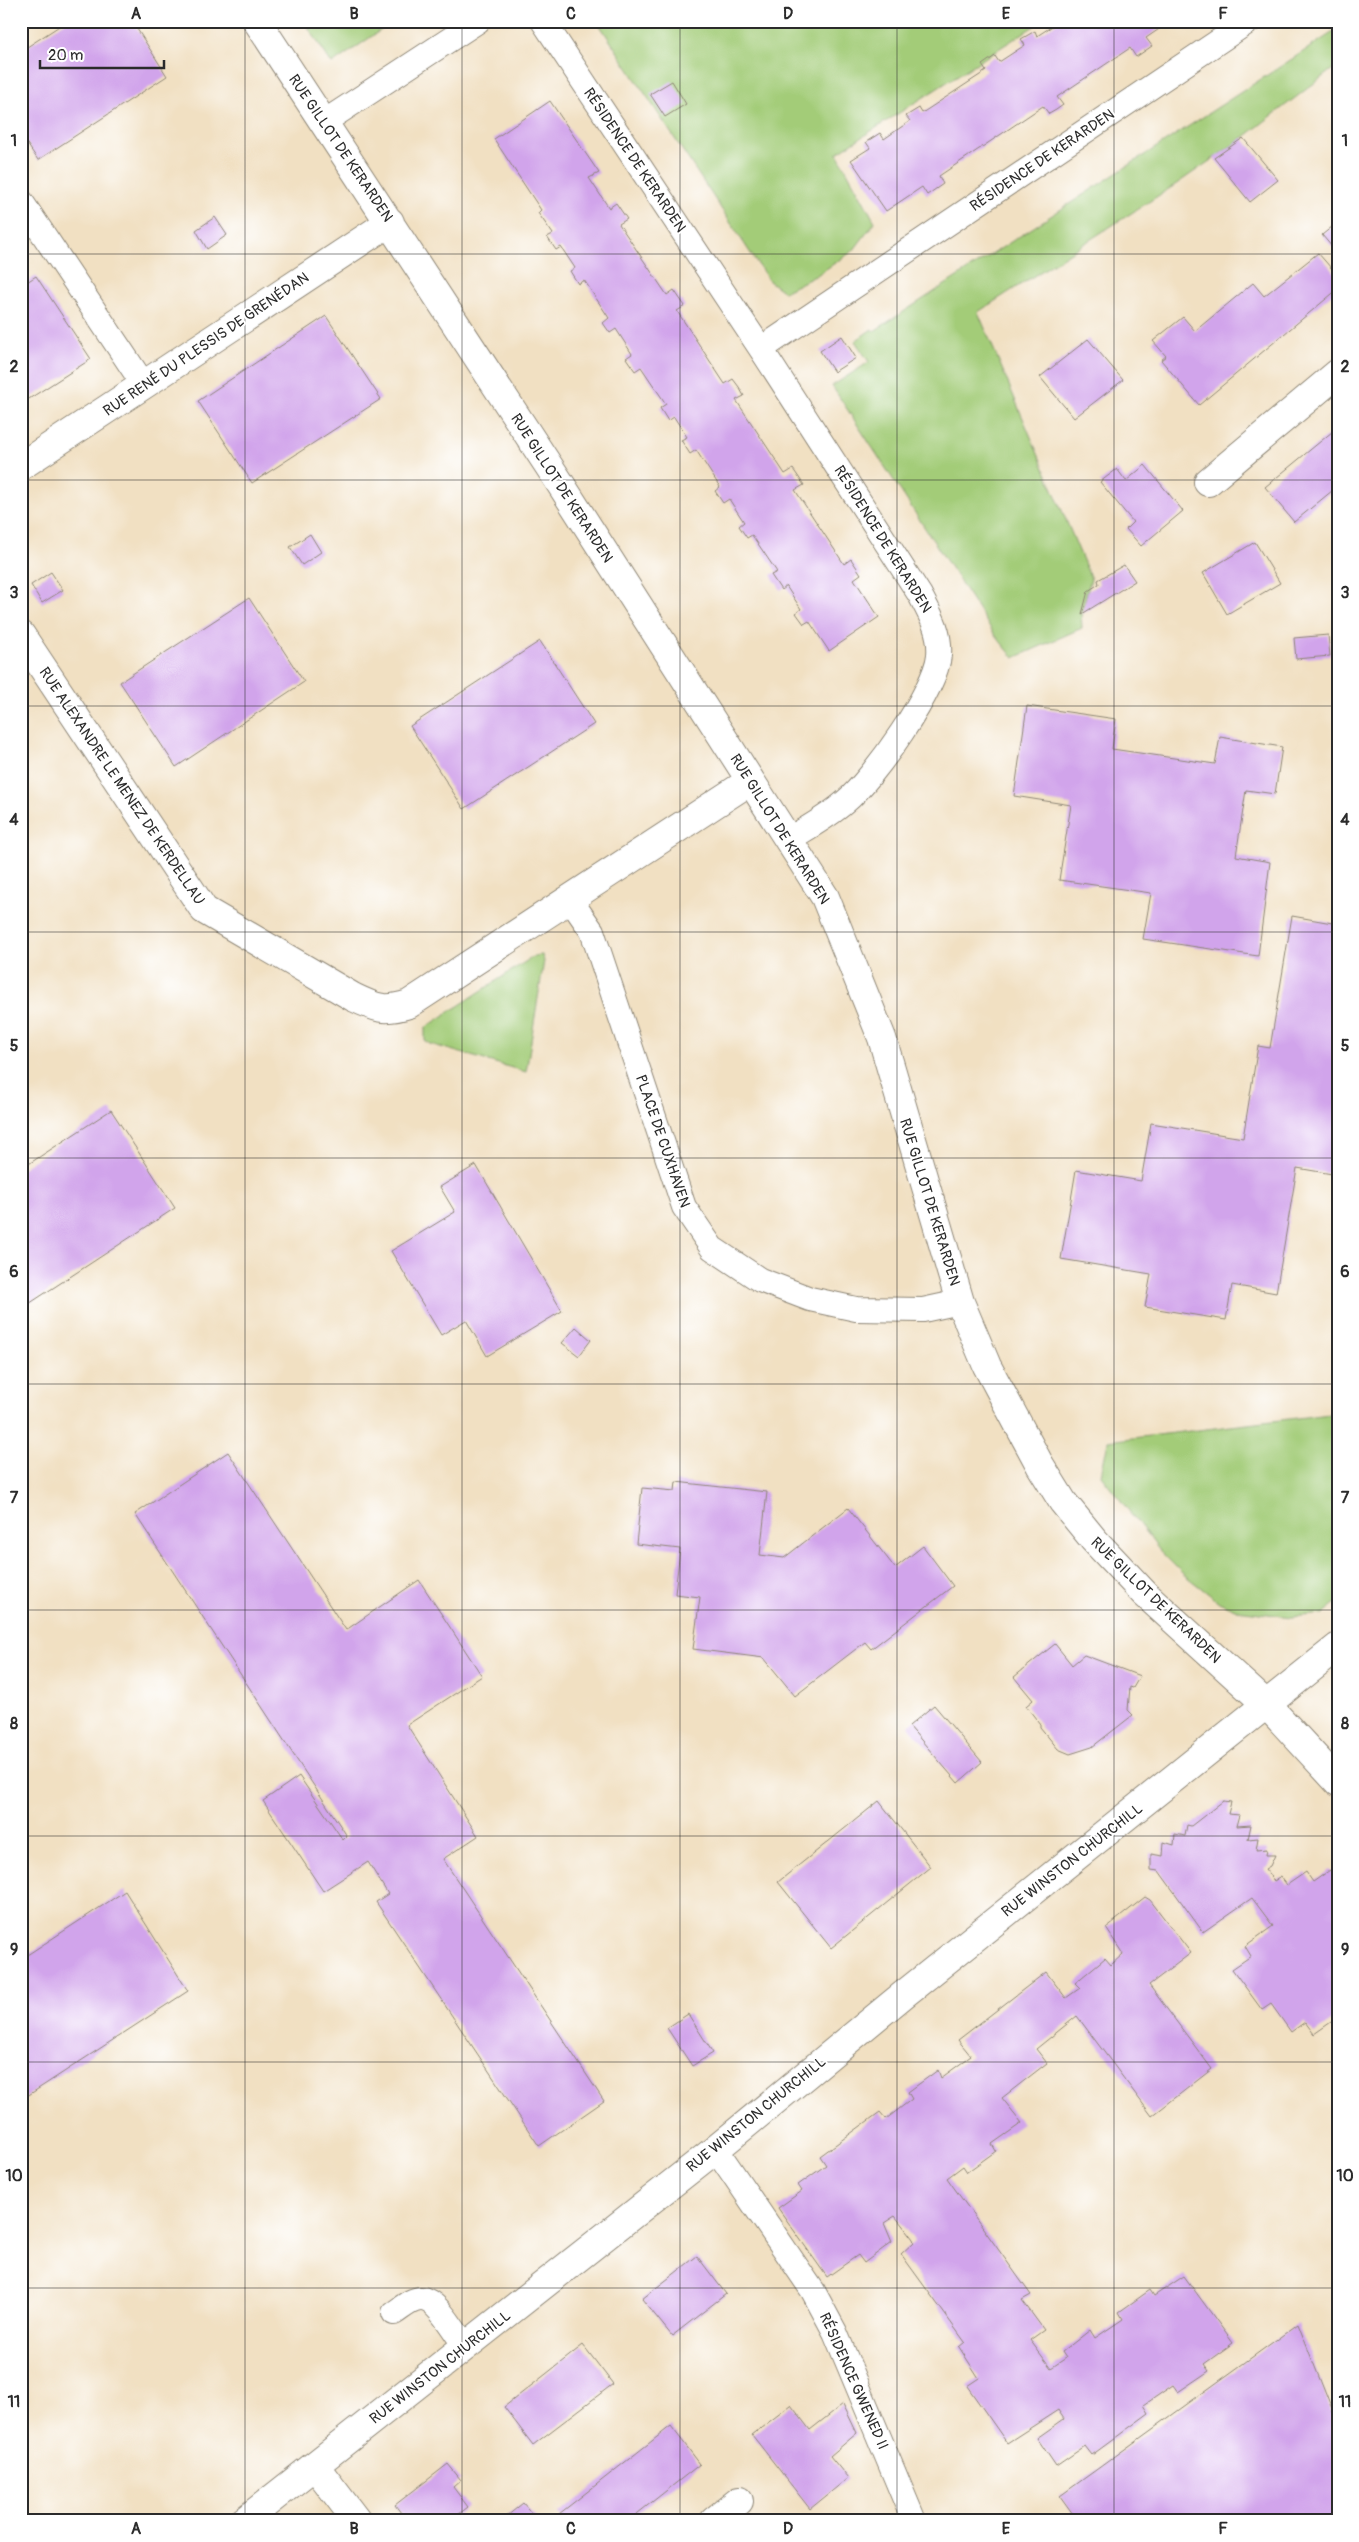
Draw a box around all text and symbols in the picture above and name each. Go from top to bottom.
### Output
text: A [131,4,142,24]
text: B [349,4,359,24]
text: C [566,4,576,24]
text: D [783,4,793,24]
text: E [1002,4,1011,24]
text: F [1218,4,1228,24]
scale bar [40,38,164,70]
text: 20 m [48,46,83,65]
street label: RUE GILLOT DE KERARDEN [284,71,397,226]
street label: RÉSIDENCE DE KERARDEN [579,84,690,236]
street label: RÉSIDENCE DE KERARDEN [966,105,1118,216]
text: 1 [11,131,17,151]
text: 1 [1342,131,1348,151]
street label: RUE RENÉ DU PLESSIS DE GRENÉDAN [100,268,313,421]
text: 2 [10,357,19,377]
text: 2 [1341,357,1350,377]
street label: RUE GILLOT DE KERARDEN [506,410,617,566]
street label: RÉSIDENCE DE KERARDEN [829,462,936,616]
text: 3 [10,583,19,603]
text: 3 [1341,583,1350,603]
street label: RUE ALEXANDRE LE MENEZ DE KERDELLAU [35,664,209,909]
street label: RUE GILLOT DE KERARDEN [725,750,834,908]
text: 4 [9,810,19,830]
text: 4 [1340,810,1350,830]
text: 5 [10,1036,19,1056]
text: 5 [1341,1036,1350,1056]
street label: PLACE DE CUXHAVEN [631,1072,694,1210]
street label: RUE GILLOT DE KERARDEN [895,1116,964,1288]
text: 6 [9,1262,19,1282]
text: 6 [1340,1262,1350,1282]
text: 7 [10,1488,19,1508]
text: 7 [1341,1488,1350,1508]
street label: RUE GILLOT DE KERARDEN [1086,1533,1225,1668]
text: 8 [10,1714,18,1734]
text: 8 [1341,1714,1349,1734]
street label: RUE WINSTON CHURCHILL [998,1799,1147,1921]
text: 9 [10,1940,18,1960]
text: 9 [1341,1940,1349,1960]
street label: RUE WINSTON CHURCHILL [683,2052,830,2177]
text: 10 [5,2166,23,2186]
text: 10 [1336,2166,1354,2186]
street label: RUE WINSTON CHURCHILL [366,2306,515,2428]
street label: RÉSIDENCE GWENED II [815,2310,892,2453]
text: 11 [8,2392,20,2412]
text: 11 [1339,2392,1351,2412]
text: A [131,2519,142,2539]
text: B [349,2519,359,2539]
text: C [566,2519,576,2539]
text: D [783,2519,793,2539]
text: E [1002,2519,1011,2539]
text: F [1218,2519,1228,2539]

